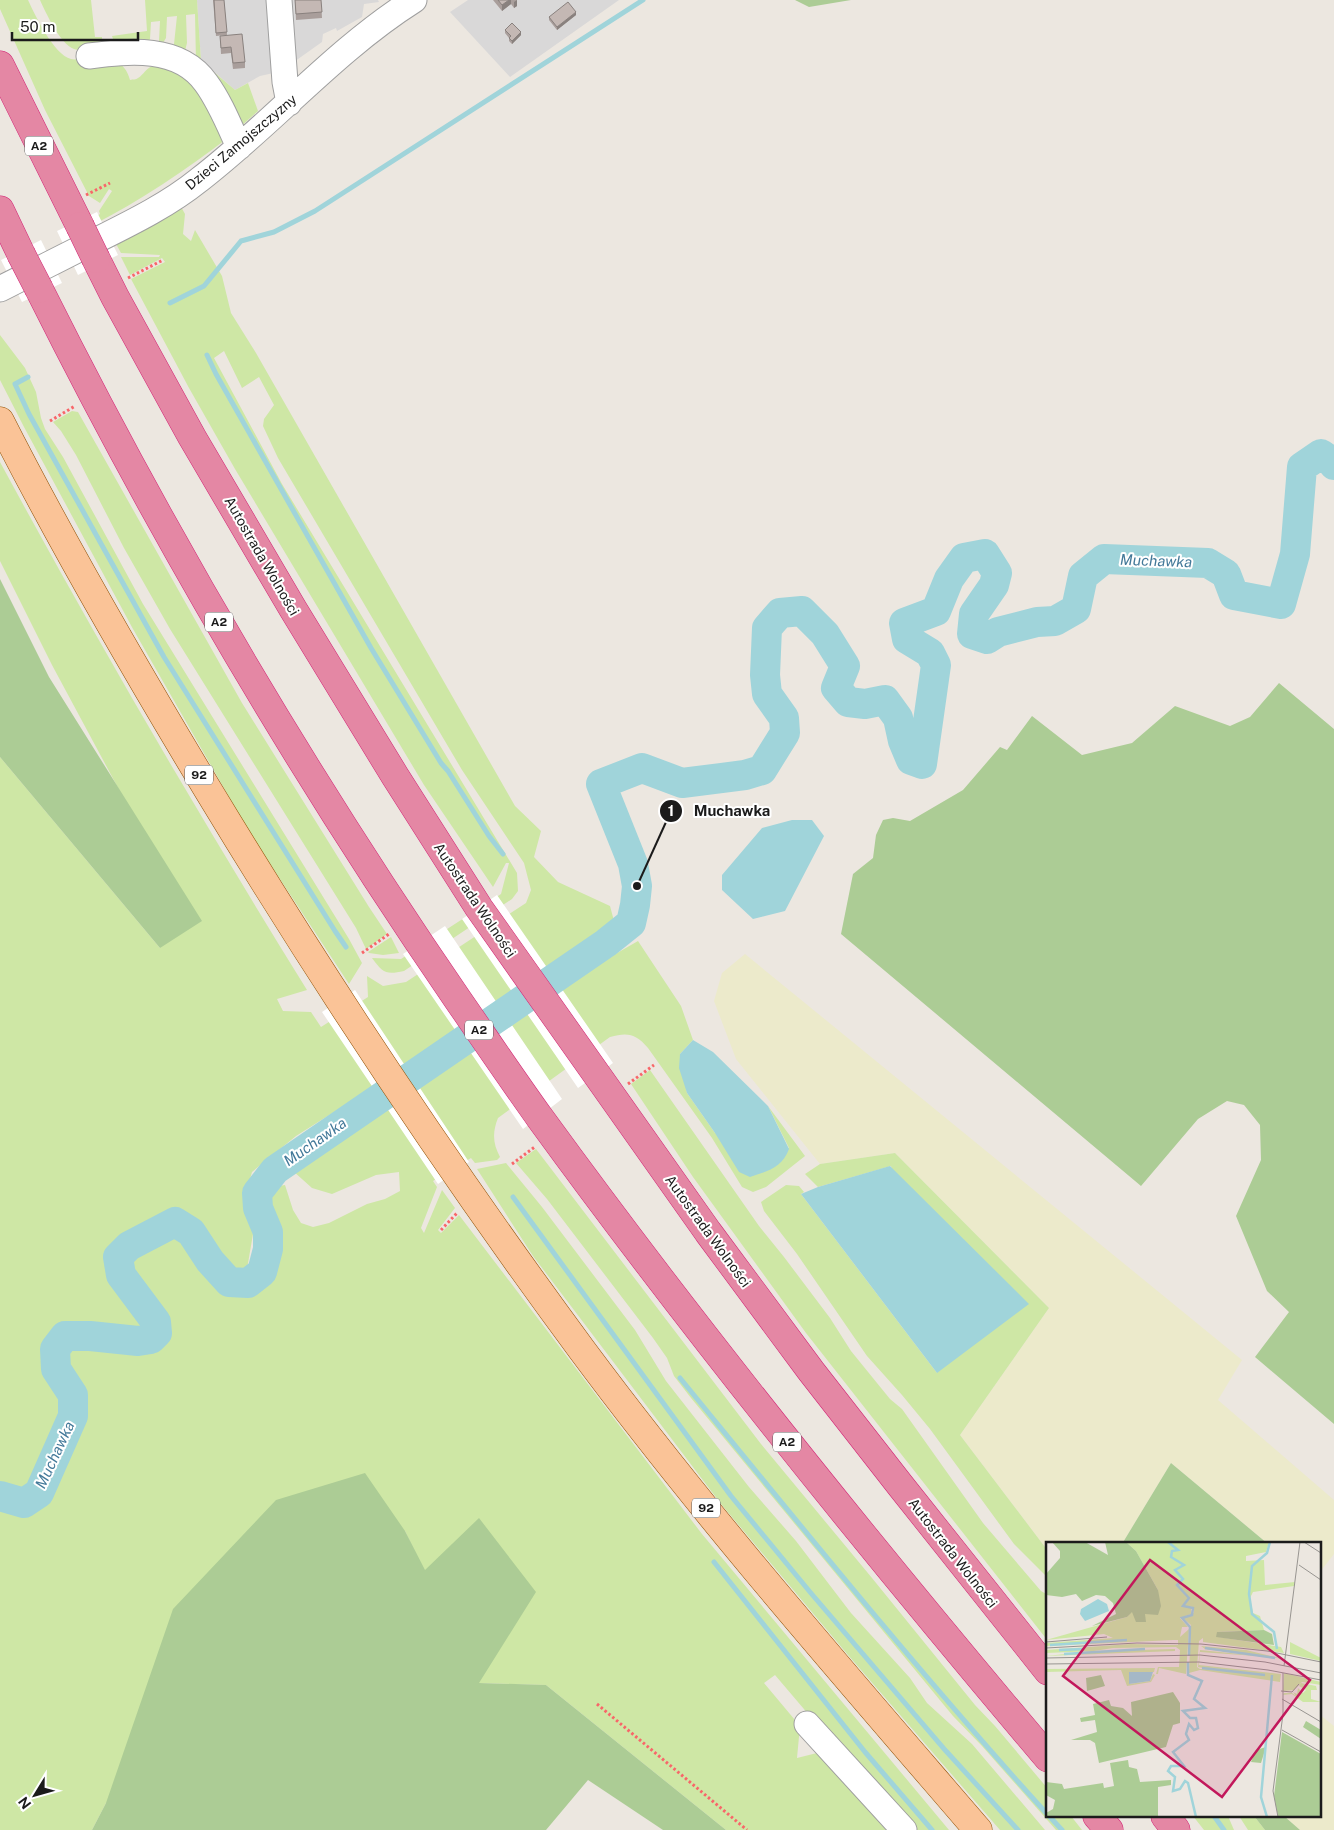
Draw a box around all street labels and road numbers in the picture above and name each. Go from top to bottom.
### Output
street label: Dzieci Zamojszczyzny [182,91,300,193]
road number: A2 [25,136,53,156]
street label: Autostrada Wolności [221,494,303,618]
road number: A2 [205,612,233,632]
road number: 92 [185,766,213,784]
street label: Autostrada Wolności [431,840,519,960]
road number: A2 [465,1020,493,1040]
street label: Autostrada Wolności [662,1172,754,1290]
road number: A2 [773,1432,801,1451]
street label: Autostrada Wolności [905,1495,1001,1611]
road number: 92 [692,1499,720,1518]

